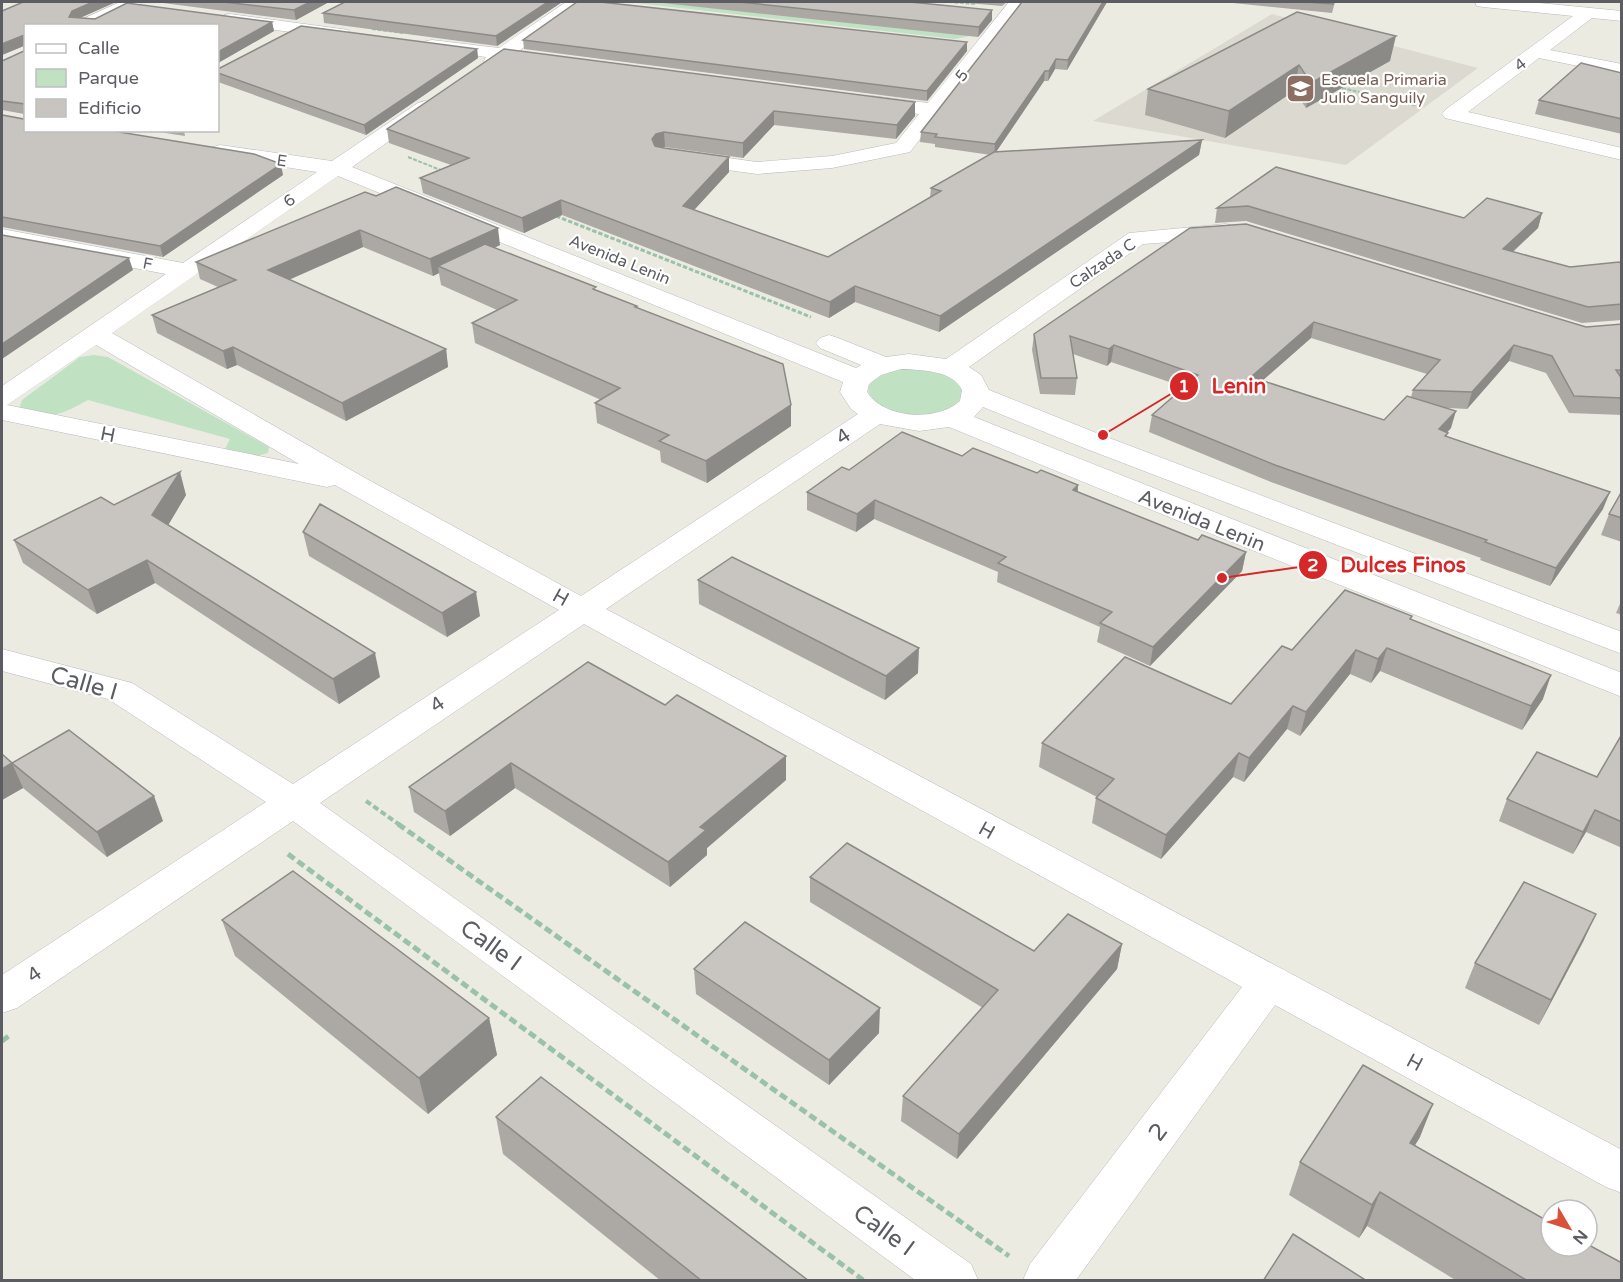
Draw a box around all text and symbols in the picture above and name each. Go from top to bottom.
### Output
legend [24,24,219,132]
text: Calle [78,37,120,59]
street label: 4 [1511,54,1531,76]
street label: 5 [951,65,973,86]
text: Parque [78,67,139,89]
place label: Escuela Primaria Julio Sanguily [1321,70,1447,108]
school or university icon: Escuela Primaria Julio Sanguily [1284,72,1316,104]
text: Edificio [78,97,142,119]
street label: E [275,150,288,172]
street label: 6 [280,190,299,212]
street label: Avenida Lenin [566,231,673,289]
street label: Calzada C [1066,234,1139,293]
street label: F [141,253,155,275]
callout: Lenin [1169,366,1278,405]
text: Lenin [1212,374,1266,399]
text: 1 [1178,375,1190,397]
street label: H [98,422,118,448]
street label: 4 [832,423,855,450]
street label: Avenida Lenin [1135,485,1268,557]
callout: Dulces Finos [1298,546,1478,585]
text: Dulces Finos [1340,553,1466,578]
text: 2 [1307,554,1319,576]
street label: H [548,584,573,612]
street label: Calle I [47,660,121,707]
street label: 4 [426,691,449,718]
street label: H [974,817,999,845]
street label: Calle I [454,913,527,977]
street label: 4 [23,961,46,988]
street label: H [1402,1049,1427,1077]
street label: 2 [1142,1118,1175,1147]
street label: Calle I [847,1198,920,1262]
north arrow [1539,1198,1599,1258]
text: N [1568,1226,1592,1248]

